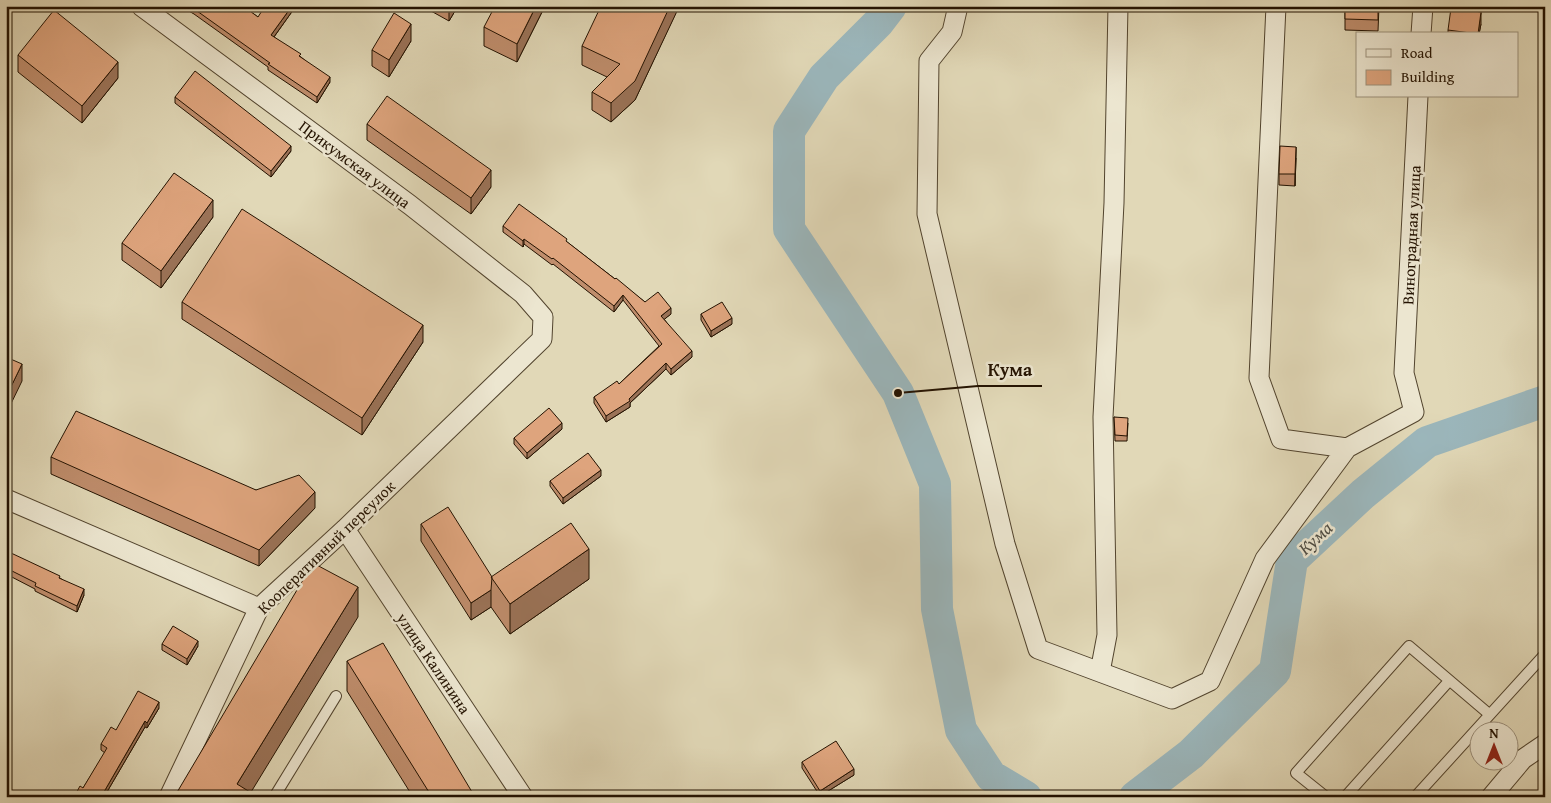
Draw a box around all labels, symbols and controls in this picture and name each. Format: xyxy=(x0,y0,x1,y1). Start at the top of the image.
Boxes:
legend xyxy=(1356,32,1518,98)
text: Road xyxy=(1401,42,1432,63)
text: Building xyxy=(1401,66,1455,87)
street label: Прикумская улица xyxy=(294,114,416,214)
street label: Виноградная улица xyxy=(1395,164,1427,305)
callout: Кума xyxy=(978,353,1042,386)
text: Кума xyxy=(988,356,1033,383)
street label: Кооперативный переулок xyxy=(252,474,401,619)
water label: Кума xyxy=(1292,515,1339,561)
street label: улица Калинина xyxy=(390,606,477,719)
north arrow xyxy=(1468,720,1518,770)
text: N xyxy=(1489,723,1499,743)

